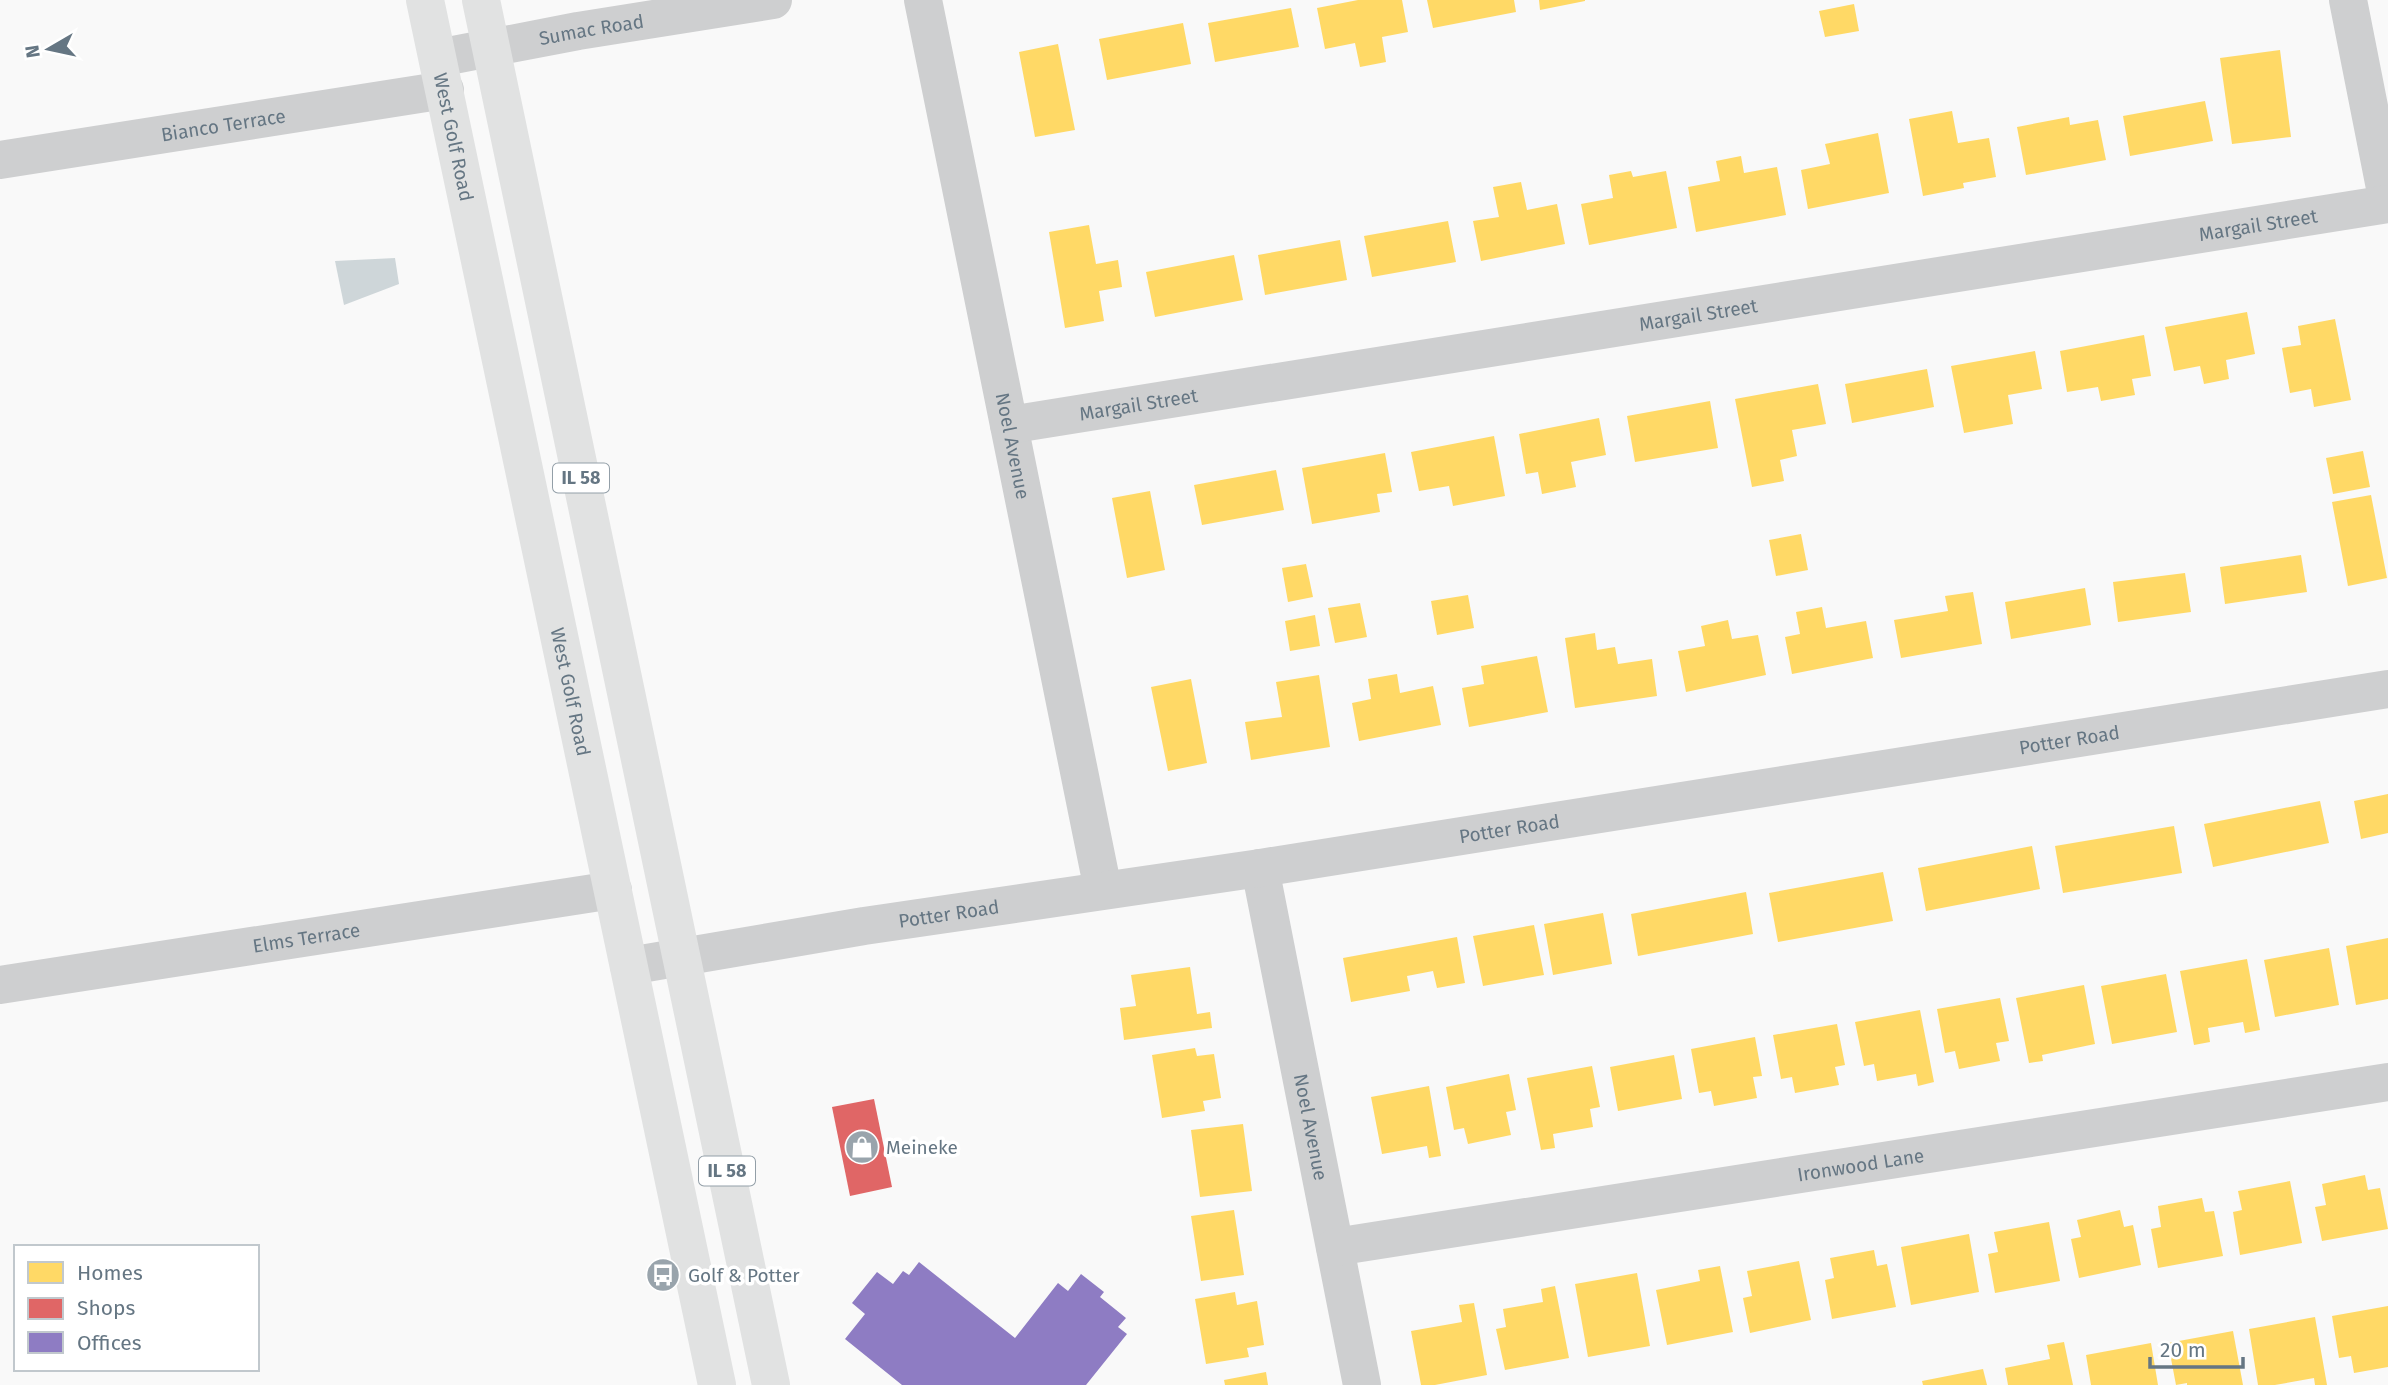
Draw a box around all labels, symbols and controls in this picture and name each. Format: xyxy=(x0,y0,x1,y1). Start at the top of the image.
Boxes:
street label: Sumac Road xyxy=(537,9,645,50)
north arrow xyxy=(14,14,84,84)
text: N xyxy=(20,44,45,60)
street label: West Golf Road xyxy=(429,71,479,203)
street label: Bianco Terrace xyxy=(159,104,287,146)
street label: Margail Street xyxy=(2197,204,2319,246)
street label: Margail Street xyxy=(1637,294,1759,335)
street label: Margail Street xyxy=(1077,383,1199,425)
street label: Noel Avenue xyxy=(991,391,1035,501)
road number: IL 58 xyxy=(553,464,609,492)
street label: West Golf Road xyxy=(546,626,596,758)
street label: Potter Road xyxy=(2017,720,2121,759)
street label: Potter Road xyxy=(1457,809,1561,848)
street label: Potter Road xyxy=(897,895,1001,932)
street label: Elms Terrace xyxy=(251,918,362,957)
street label: Noel Avenue xyxy=(1289,1072,1333,1182)
shop icon: Meineke xyxy=(843,1128,881,1166)
place label: Meineke xyxy=(886,1136,958,1159)
street label: Ironwood Lane xyxy=(1796,1143,1926,1186)
road number: IL 58 xyxy=(699,1156,755,1186)
legend xyxy=(14,1245,259,1371)
bus stop icon: Golf & Potter xyxy=(644,1256,682,1294)
text: Homes xyxy=(77,1260,143,1286)
place label: Golf & Potter xyxy=(688,1264,800,1287)
text: Shops xyxy=(77,1295,135,1321)
scale bar xyxy=(2150,1326,2243,1370)
text: Offices xyxy=(77,1330,142,1356)
text: 20 m xyxy=(2160,1337,2206,1363)

